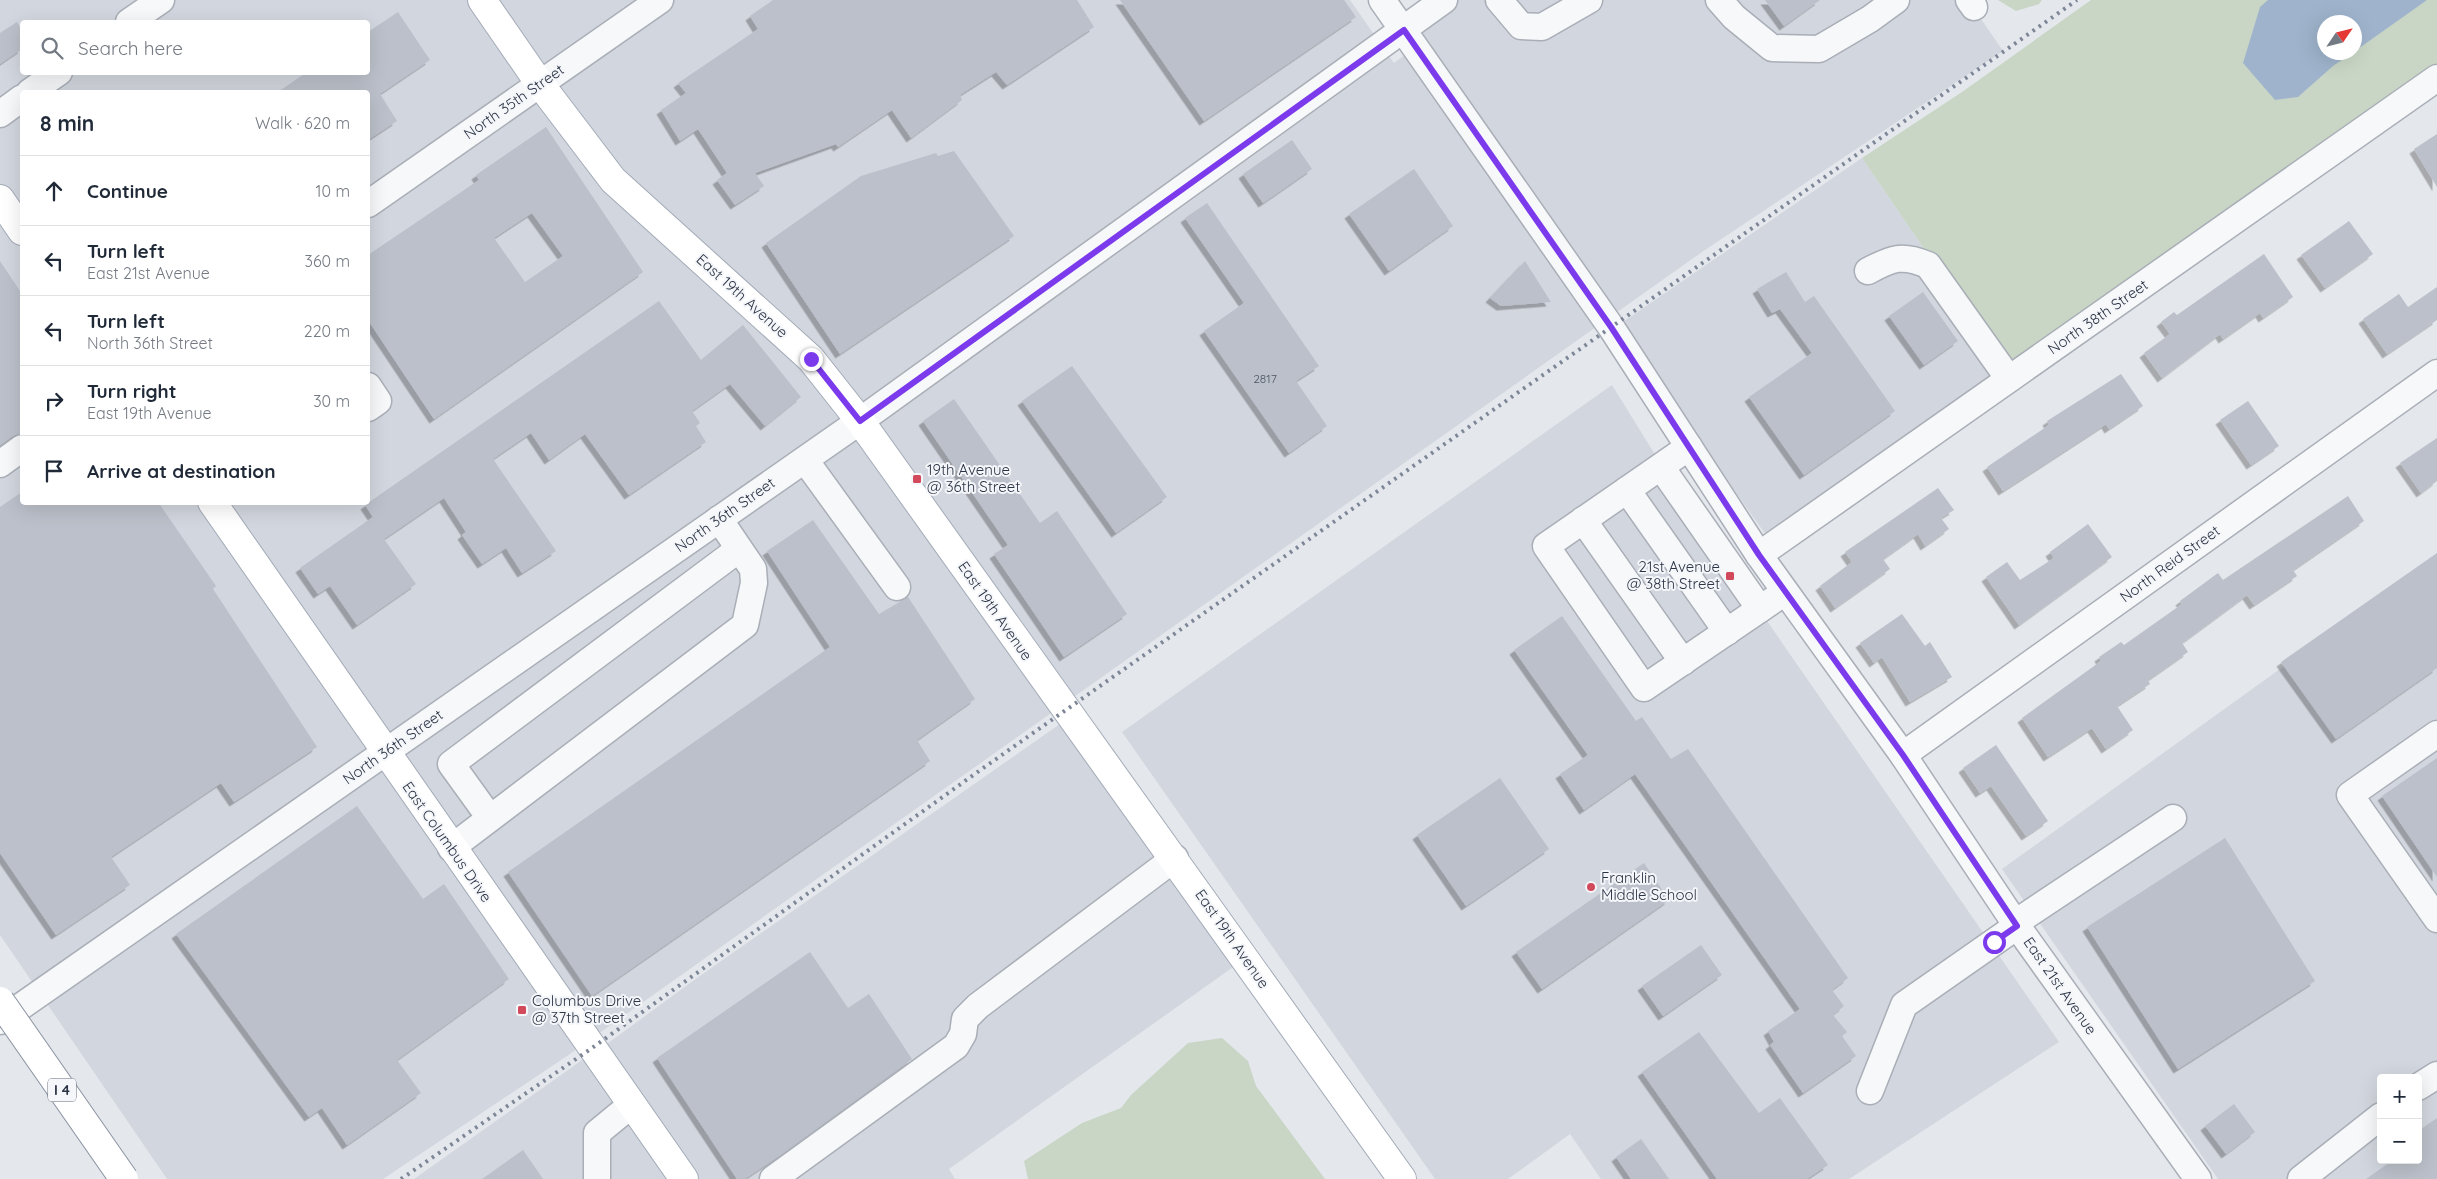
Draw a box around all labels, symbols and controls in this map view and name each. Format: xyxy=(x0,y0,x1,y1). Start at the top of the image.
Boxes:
north arrow xyxy=(2317,15,2362,60)
search box xyxy=(20,20,370,75)
icon: search xyxy=(38,34,66,62)
text: Search here xyxy=(78,36,183,60)
street label: North 35th Street xyxy=(460,60,568,143)
text: 8 min xyxy=(40,110,94,136)
text: Walk · 620 m xyxy=(255,113,350,133)
icon: ahead xyxy=(40,177,68,205)
text: Continue xyxy=(87,179,168,203)
text: 10 m xyxy=(316,181,350,201)
text: Turn left xyxy=(87,239,165,263)
icon: left xyxy=(40,247,68,275)
street label: East 19th Avenue xyxy=(693,250,792,342)
text: 360 m xyxy=(305,251,350,271)
text: East 21st Avenue xyxy=(87,263,210,283)
street label: North 38th Street xyxy=(2044,275,2152,358)
text: Turn left xyxy=(87,309,165,333)
icon: left xyxy=(40,317,68,345)
text: 220 m xyxy=(304,321,350,341)
text: North 36th Street xyxy=(87,333,213,353)
route end xyxy=(800,348,823,371)
house number: 2817 xyxy=(1253,371,1277,386)
text: Turn right xyxy=(87,379,176,403)
icon: right xyxy=(40,387,68,415)
text: 30 m xyxy=(313,391,350,411)
text: East 19th Avenue xyxy=(87,403,212,423)
icon: arrive xyxy=(40,457,68,485)
text: Arrive at destination xyxy=(87,459,276,483)
place label: 19th Avenue @ 36th Street xyxy=(927,460,1020,496)
street label: North 36th Street xyxy=(671,473,779,556)
marker: 19th Avenue @ 36th Street xyxy=(911,473,923,485)
street label: North Reid Street xyxy=(2116,521,2224,606)
street label: East 19th Avenue xyxy=(954,557,1037,664)
place label: 21st Avenue @ 38th Street xyxy=(1627,557,1720,593)
marker: 21st Avenue @ 38th Street xyxy=(1724,570,1736,582)
street label: North 36th Street xyxy=(339,705,447,788)
street label: East Columbus Drive xyxy=(399,778,496,906)
place label: Franklin Middle School xyxy=(1601,868,1697,904)
marker: Franklin Middle School xyxy=(1585,881,1597,893)
street label: East 19th Avenue xyxy=(1191,885,1274,992)
route start xyxy=(1983,931,2006,954)
street label: East 21st Avenue xyxy=(2020,933,2101,1038)
place label: Columbus Drive @ 37th Street xyxy=(532,991,641,1027)
marker: Columbus Drive @ 37th Street xyxy=(516,1004,528,1016)
map controls xyxy=(2377,1074,2422,1164)
button: + xyxy=(2377,1074,2422,1119)
road number: I 4 xyxy=(48,1078,76,1102)
button: − xyxy=(2377,1119,2422,1164)

